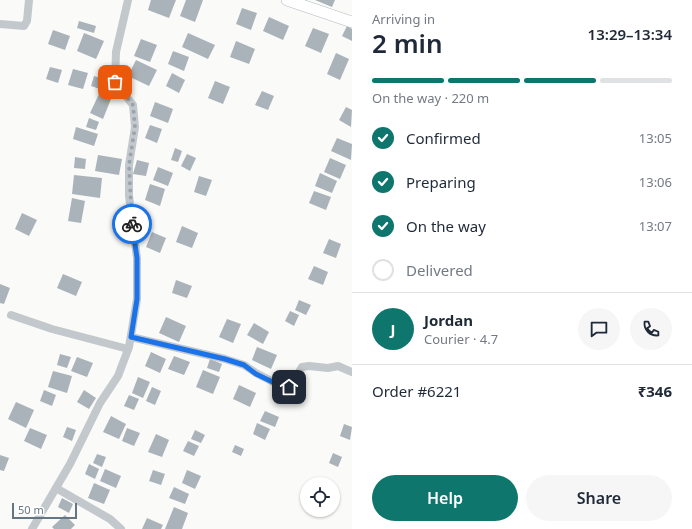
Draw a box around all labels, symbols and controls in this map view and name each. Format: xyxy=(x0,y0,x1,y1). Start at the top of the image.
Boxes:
text: Arriving in xyxy=(372,10,435,28)
text: 13:29–13:34 xyxy=(588,24,672,44)
text: 2 min xyxy=(372,25,443,61)
pin xyxy=(98,65,132,99)
icon: bag xyxy=(104,71,126,93)
text: On the way · 220 m xyxy=(372,89,489,107)
icon: check xyxy=(372,127,394,149)
text: Confirmed xyxy=(406,128,481,148)
text: 13:05 xyxy=(639,129,672,147)
icon: check xyxy=(372,171,394,193)
text: Preparing xyxy=(406,172,476,192)
text: 13:06 xyxy=(639,173,672,191)
courier xyxy=(112,204,152,244)
icon: bike xyxy=(121,213,143,235)
icon: check xyxy=(372,215,394,237)
text: On the way xyxy=(406,216,486,236)
text: 13:07 xyxy=(639,217,672,235)
text: Delivered xyxy=(406,260,473,280)
button: chat xyxy=(578,308,620,350)
button: phone xyxy=(630,308,672,350)
text: Jordan xyxy=(424,310,473,330)
text: J xyxy=(391,319,395,339)
text: Courier · 4.7 xyxy=(424,330,498,348)
pin xyxy=(272,370,306,404)
icon: home xyxy=(278,376,300,398)
text: Order #6221 xyxy=(372,381,461,401)
text: ₹346 xyxy=(638,381,672,401)
button: Help xyxy=(372,475,518,521)
button: Share xyxy=(526,475,672,521)
map controls xyxy=(300,477,340,517)
button: locate xyxy=(300,477,340,517)
scale bar xyxy=(12,501,77,520)
text: 50 m xyxy=(18,502,44,517)

